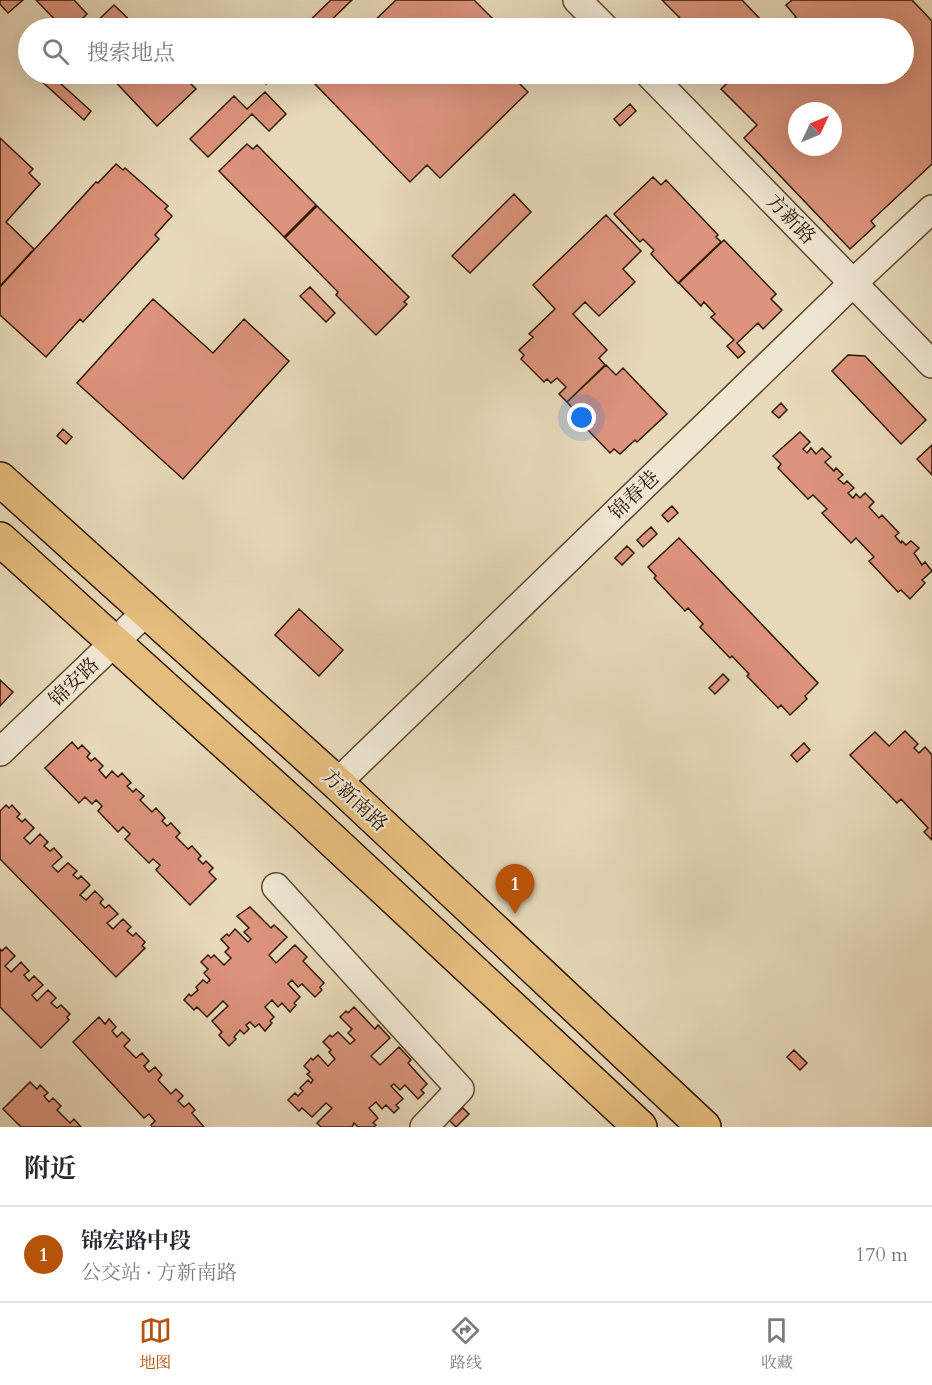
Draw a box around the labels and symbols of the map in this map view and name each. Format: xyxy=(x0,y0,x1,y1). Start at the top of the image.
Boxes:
north arrow xyxy=(788,102,842,156)
street label: 方新路 xyxy=(760,188,822,250)
your location xyxy=(567,403,596,432)
street label: 锦春巷 xyxy=(603,464,665,526)
street label: 锦安路 xyxy=(43,651,105,713)
street label: 方新南路 xyxy=(317,763,393,837)
pin: 1 xyxy=(496,864,534,914)

